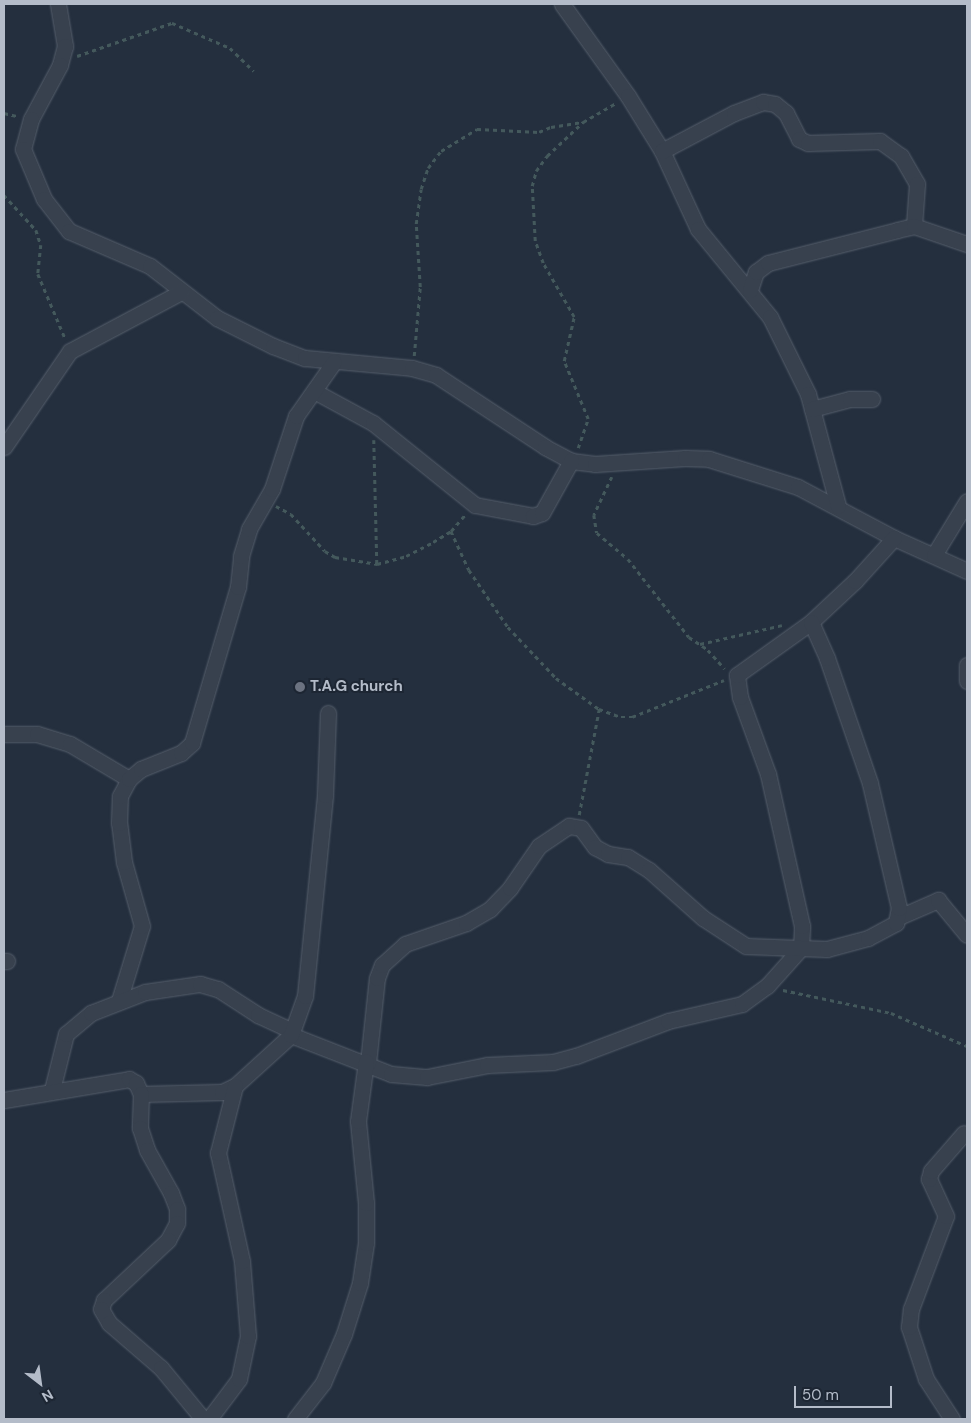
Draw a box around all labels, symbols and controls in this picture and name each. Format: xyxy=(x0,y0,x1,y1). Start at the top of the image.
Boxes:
place label: T.A.G church xyxy=(310,678,403,696)
marker: T.A.G church xyxy=(294,681,306,693)
north arrow xyxy=(15,1358,65,1408)
scale bar xyxy=(796,1376,894,1408)
text: 50 m xyxy=(802,1385,839,1405)
text: N xyxy=(39,1386,56,1406)

